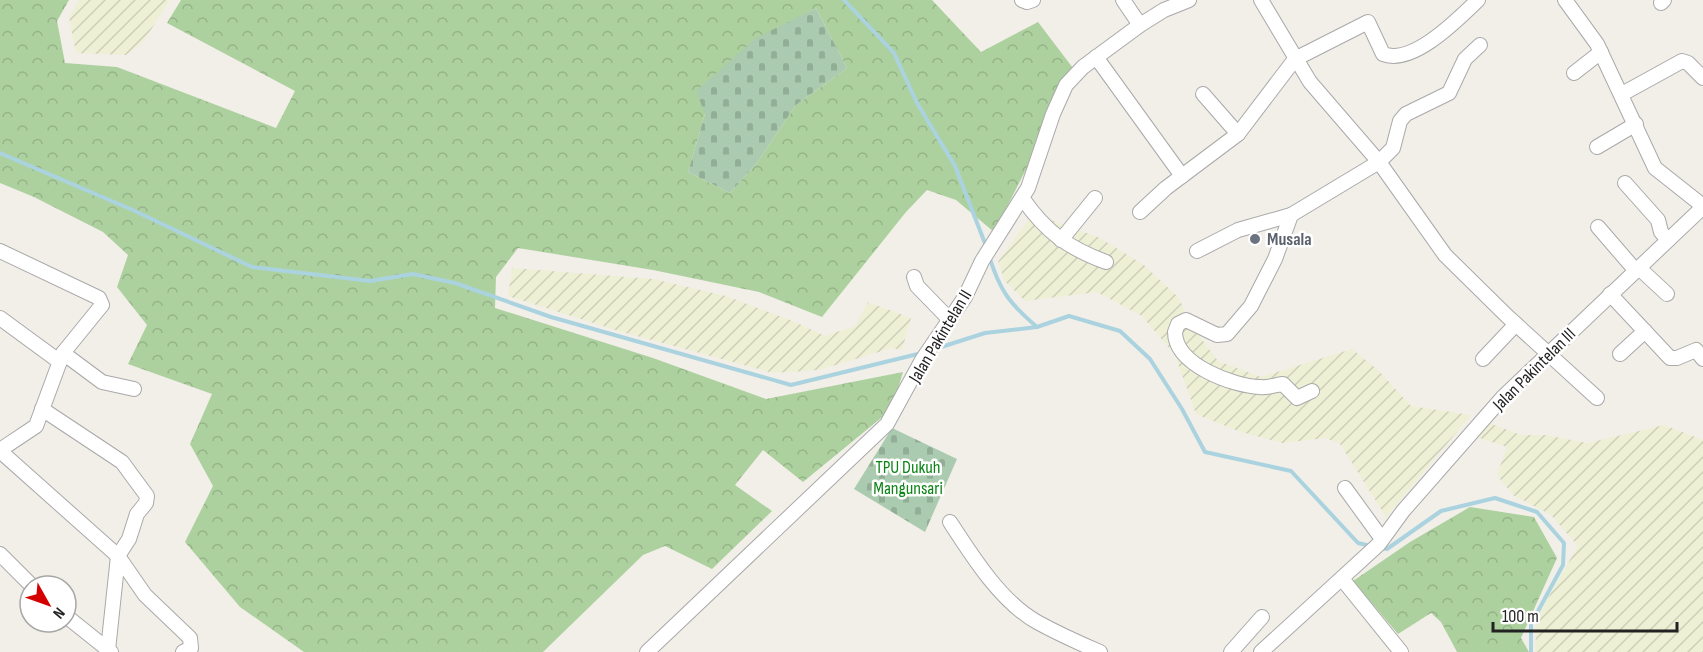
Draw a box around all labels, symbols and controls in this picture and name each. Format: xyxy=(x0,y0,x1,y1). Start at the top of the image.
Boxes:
place label: Musala xyxy=(1267,229,1312,250)
marker: Musala xyxy=(1248,232,1262,246)
street label: Jalan Pakintelan II xyxy=(904,286,976,387)
street label: Jalan Pakintelan III xyxy=(1488,324,1580,416)
park label: TPU Dukuh Mangunsari xyxy=(873,457,943,499)
north arrow xyxy=(18,574,78,634)
scale bar xyxy=(1493,595,1678,633)
text: N xyxy=(48,603,68,622)
text: 100 m xyxy=(1502,606,1539,627)

